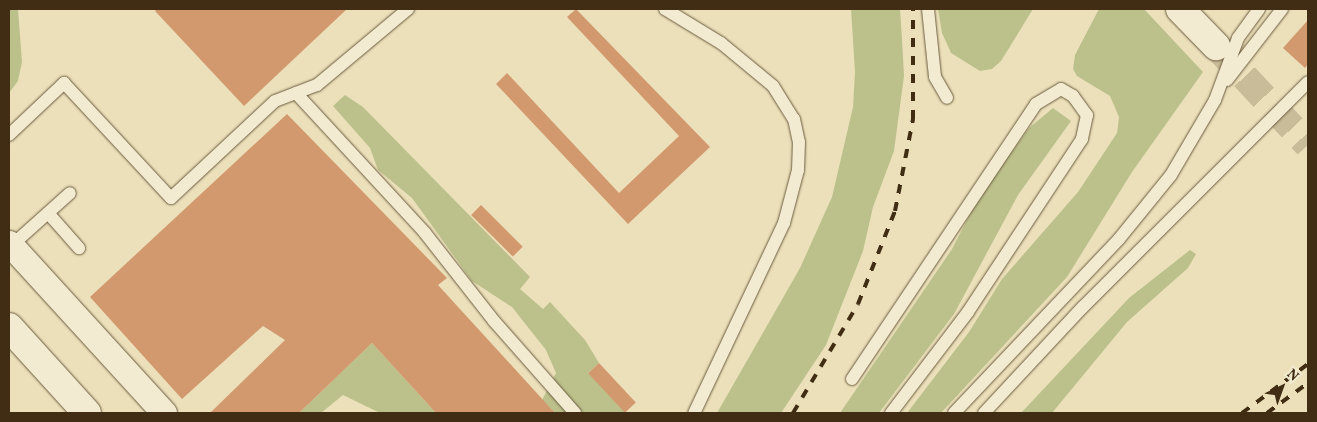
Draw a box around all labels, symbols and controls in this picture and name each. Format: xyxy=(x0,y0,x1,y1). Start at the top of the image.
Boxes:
north arrow xyxy=(1257,362,1307,412)
text: N xyxy=(1282,365,1303,386)

